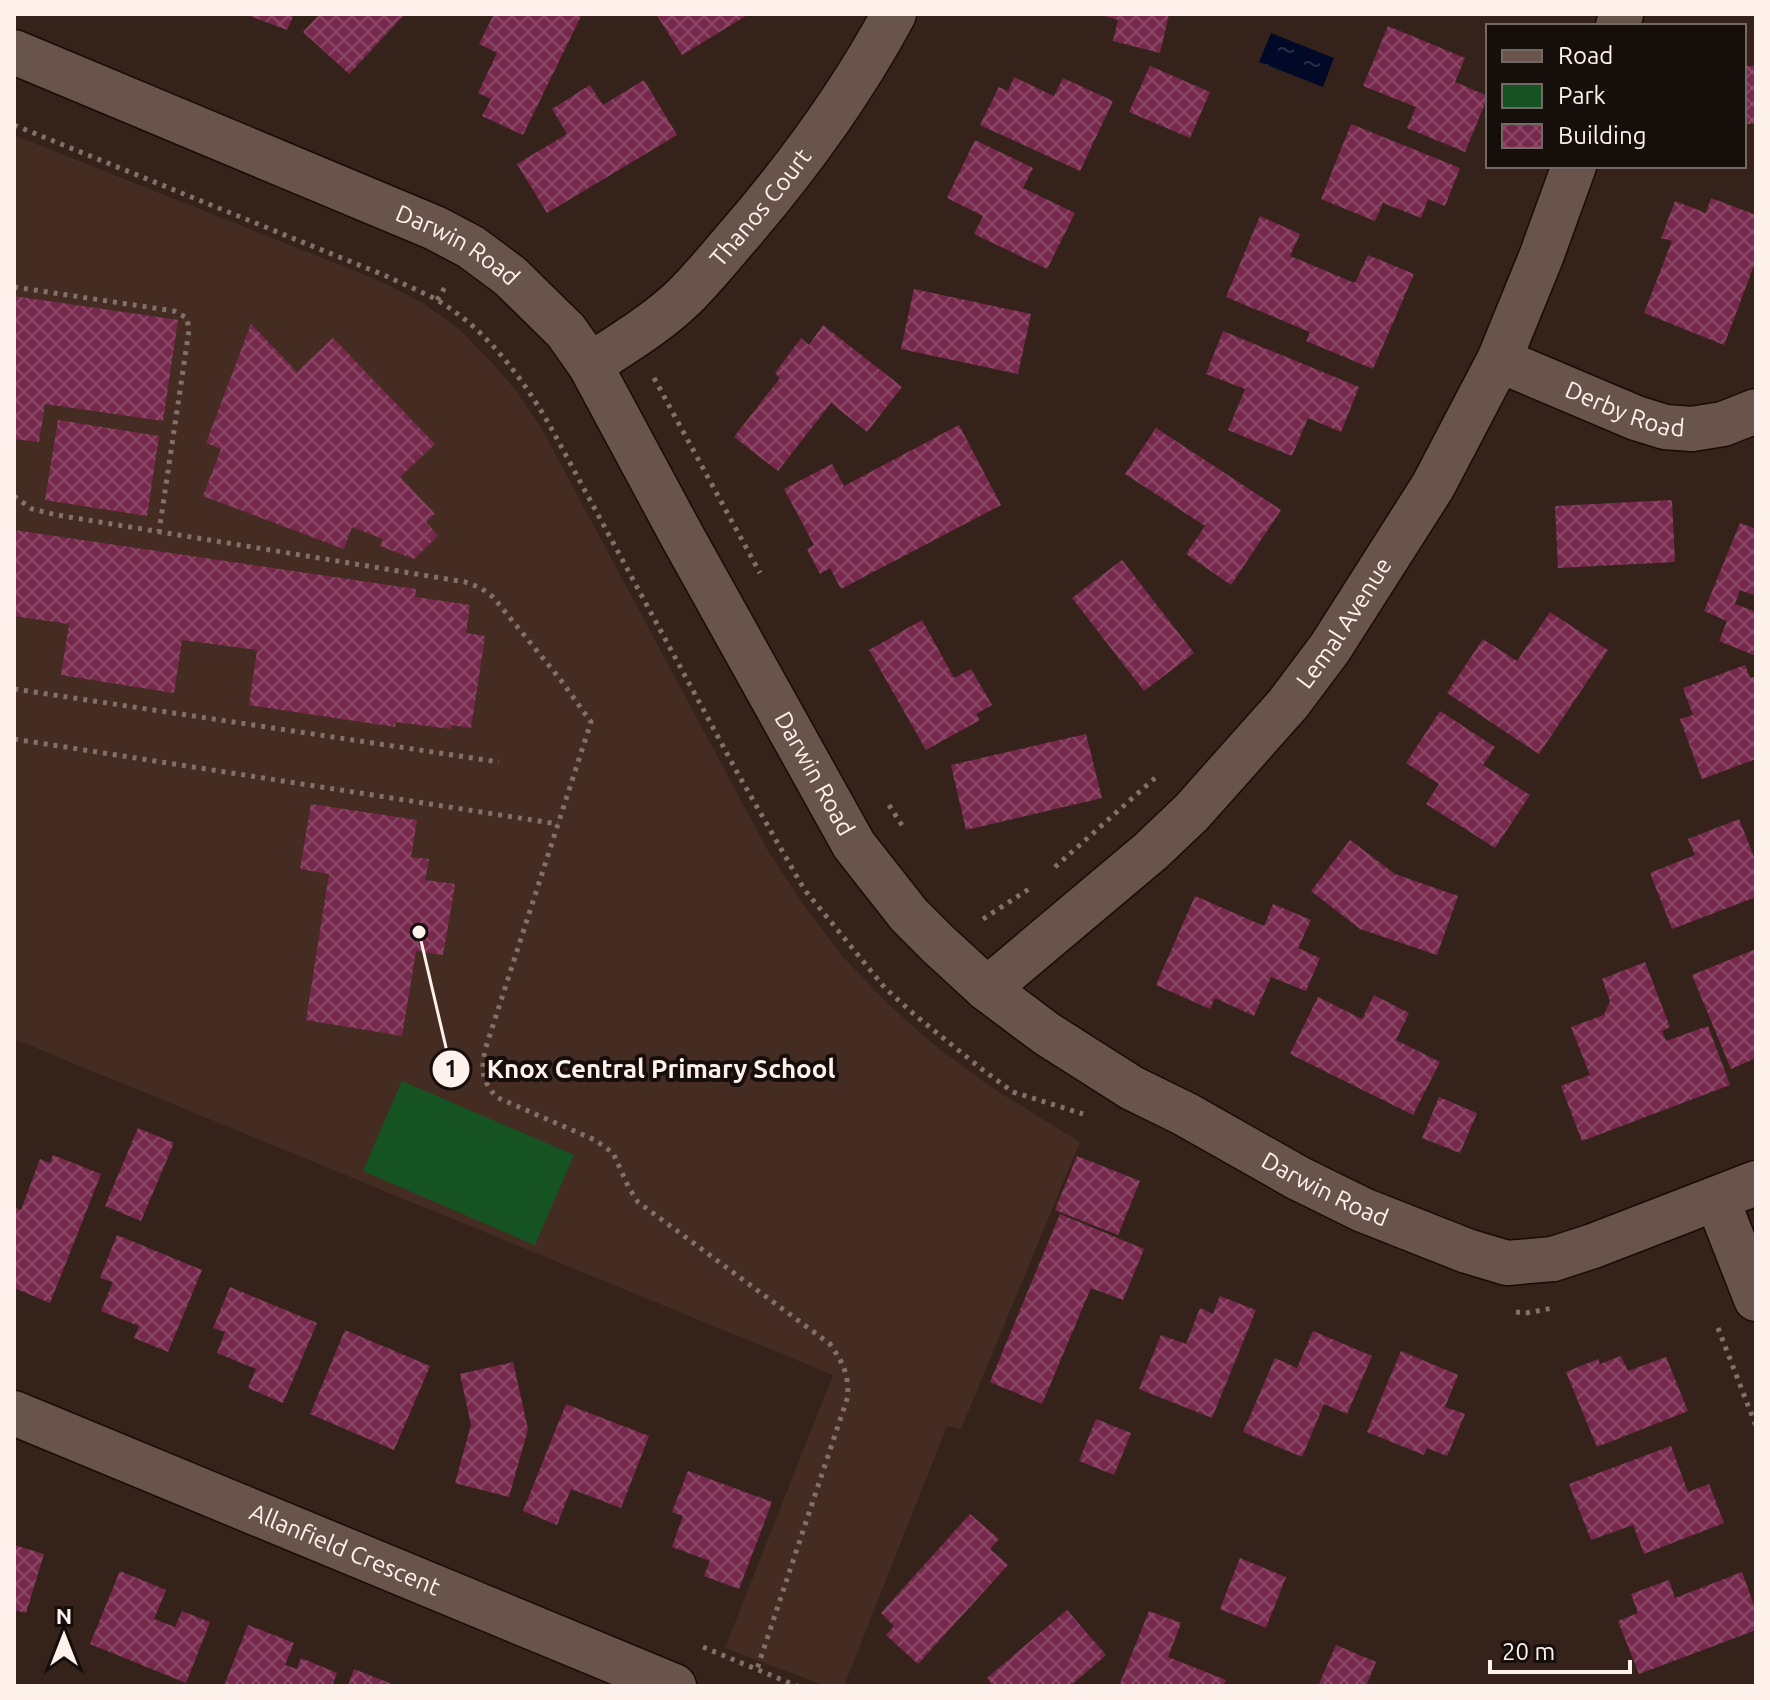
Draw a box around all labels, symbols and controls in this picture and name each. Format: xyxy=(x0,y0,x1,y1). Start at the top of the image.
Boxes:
legend xyxy=(1486,24,1746,168)
text: Road xyxy=(1558,42,1613,69)
text: Park xyxy=(1558,82,1606,109)
text: Building xyxy=(1558,122,1646,149)
street label: Thanos Court xyxy=(704,143,817,272)
street label: Darwin Road xyxy=(392,199,525,290)
street label: Derby Road xyxy=(1561,376,1686,441)
street label: Lemal Avenue xyxy=(1291,553,1397,693)
street label: Darwin Road xyxy=(769,707,860,840)
callout: Knox Central Primary School xyxy=(431,1044,852,1094)
text: Knox Central Primary School xyxy=(487,1054,835,1083)
text: 1 xyxy=(444,1055,458,1082)
street label: Darwin Road xyxy=(1257,1146,1392,1232)
street label: Allanfield Crescent xyxy=(246,1498,445,1601)
north arrow xyxy=(24,1596,104,1676)
text: N xyxy=(56,1603,72,1628)
scale bar xyxy=(1490,1624,1630,1674)
text: 20 m xyxy=(1502,1638,1555,1665)

